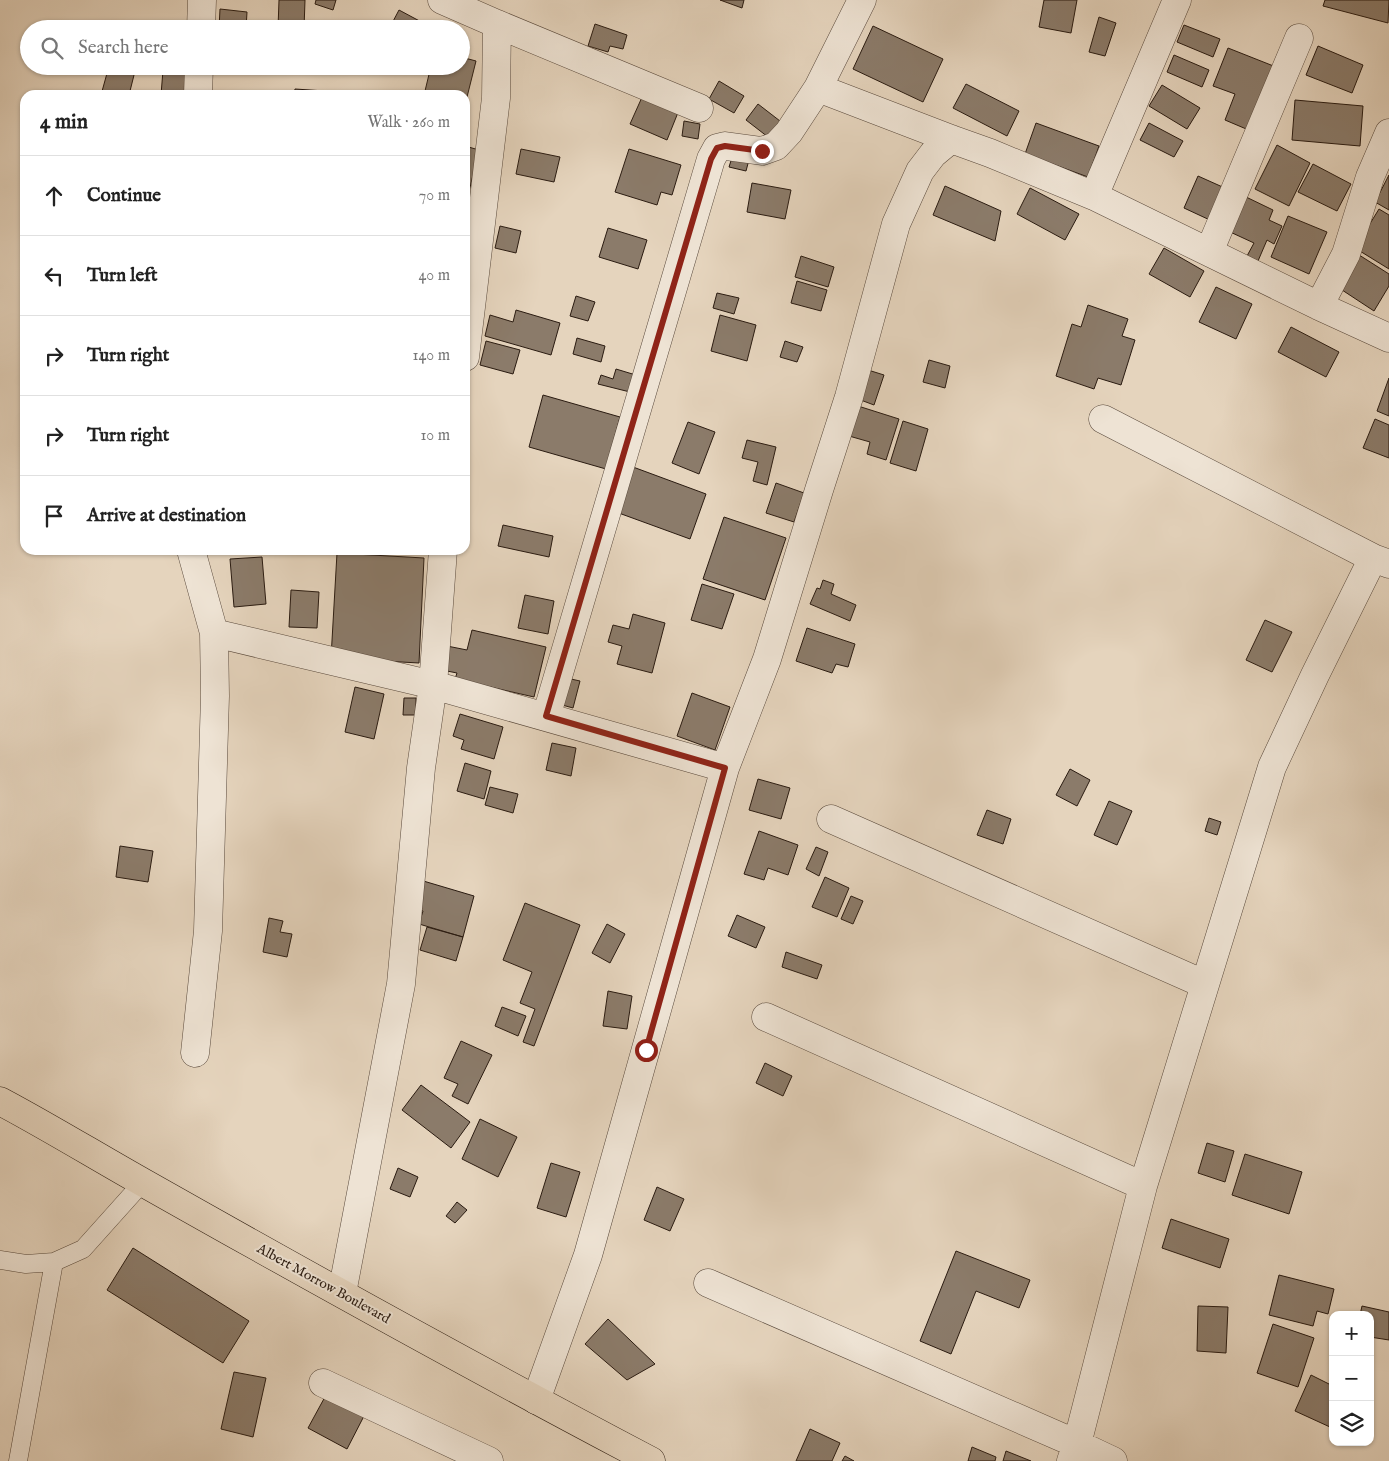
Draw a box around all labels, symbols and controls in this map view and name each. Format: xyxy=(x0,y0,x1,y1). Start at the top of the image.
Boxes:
search box xyxy=(20,20,470,75)
icon: search xyxy=(38,34,66,62)
text: Search here xyxy=(78,36,169,60)
text: 4 min xyxy=(40,109,88,136)
text: Walk · 260 m xyxy=(367,113,450,133)
route end xyxy=(751,140,774,163)
icon: ahead xyxy=(40,182,68,210)
text: Continue xyxy=(87,184,161,208)
text: 70 m xyxy=(419,186,450,206)
icon: left xyxy=(40,262,68,290)
text: Turn left xyxy=(87,264,158,288)
text: 40 m xyxy=(418,266,450,286)
icon: right xyxy=(40,342,68,370)
text: Turn right xyxy=(87,344,169,368)
text: 140 m xyxy=(412,346,450,366)
icon: right xyxy=(40,422,68,450)
text: Turn right xyxy=(87,424,169,448)
text: 10 m xyxy=(420,426,450,446)
icon: arrive xyxy=(40,502,68,530)
text: Arrive at destination xyxy=(87,504,246,528)
route start xyxy=(635,1039,658,1062)
street label: Albert Morrow Boulevard xyxy=(253,1239,394,1328)
map controls xyxy=(1329,1311,1374,1446)
button: + xyxy=(1329,1311,1374,1356)
button: − xyxy=(1329,1356,1374,1401)
button: layers xyxy=(1329,1401,1374,1446)

